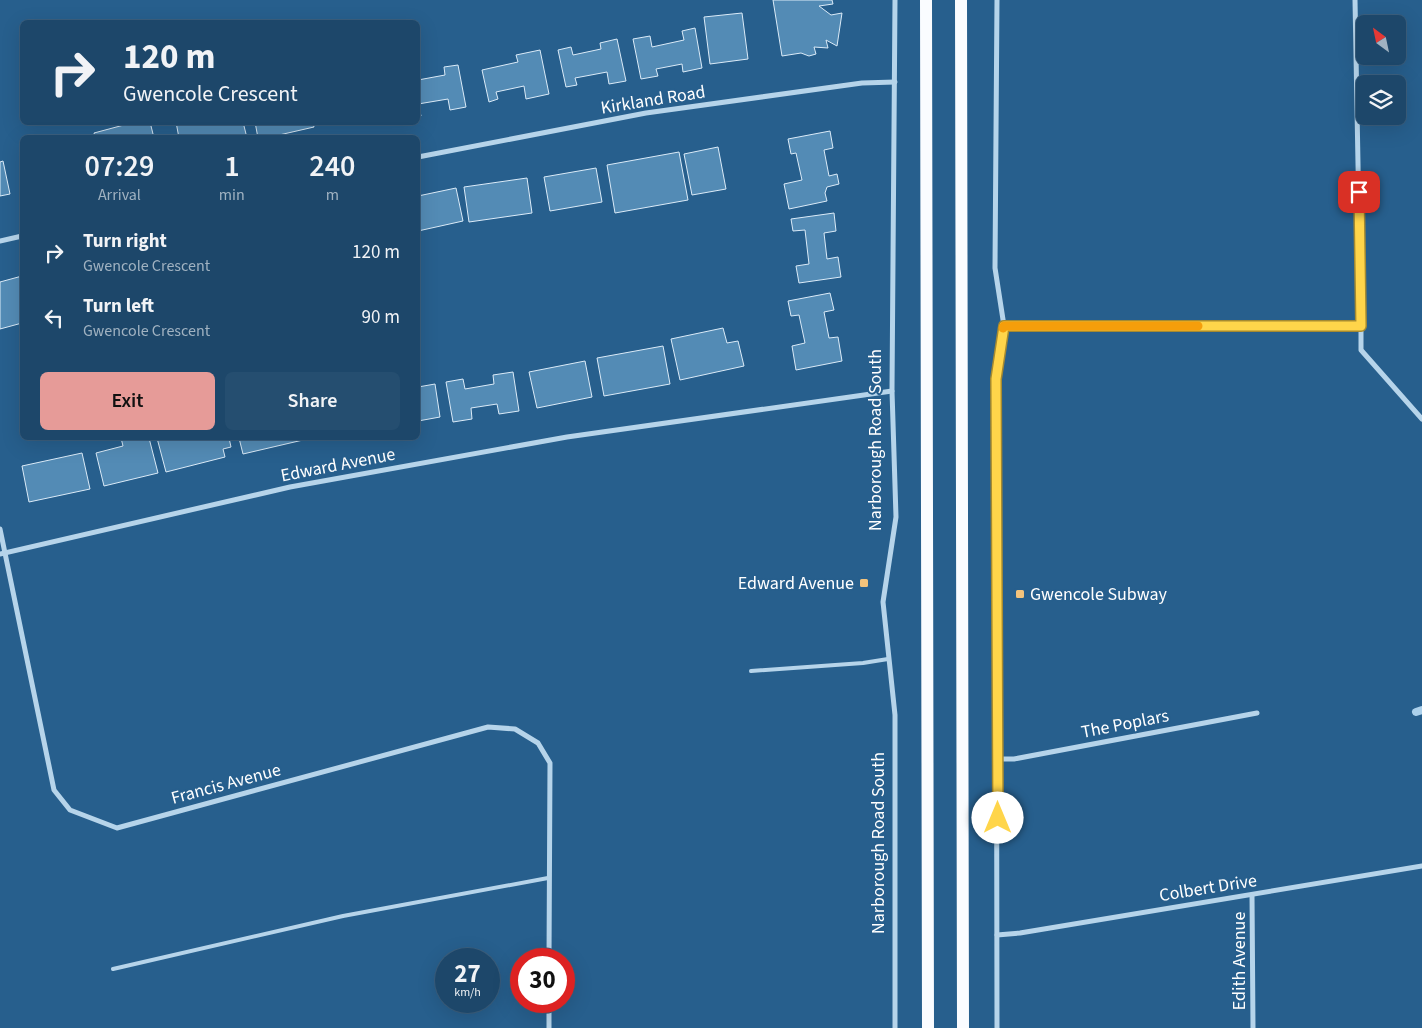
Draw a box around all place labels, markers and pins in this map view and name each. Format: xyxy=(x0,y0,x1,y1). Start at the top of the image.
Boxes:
pin xyxy=(1338,171,1380,213)
place label: Edward Avenue xyxy=(738,571,854,596)
marker: Edward Avenue xyxy=(858,577,870,589)
place label: Gwencole Subway xyxy=(1030,582,1168,607)
marker: Gwencole Subway xyxy=(1014,588,1026,600)

